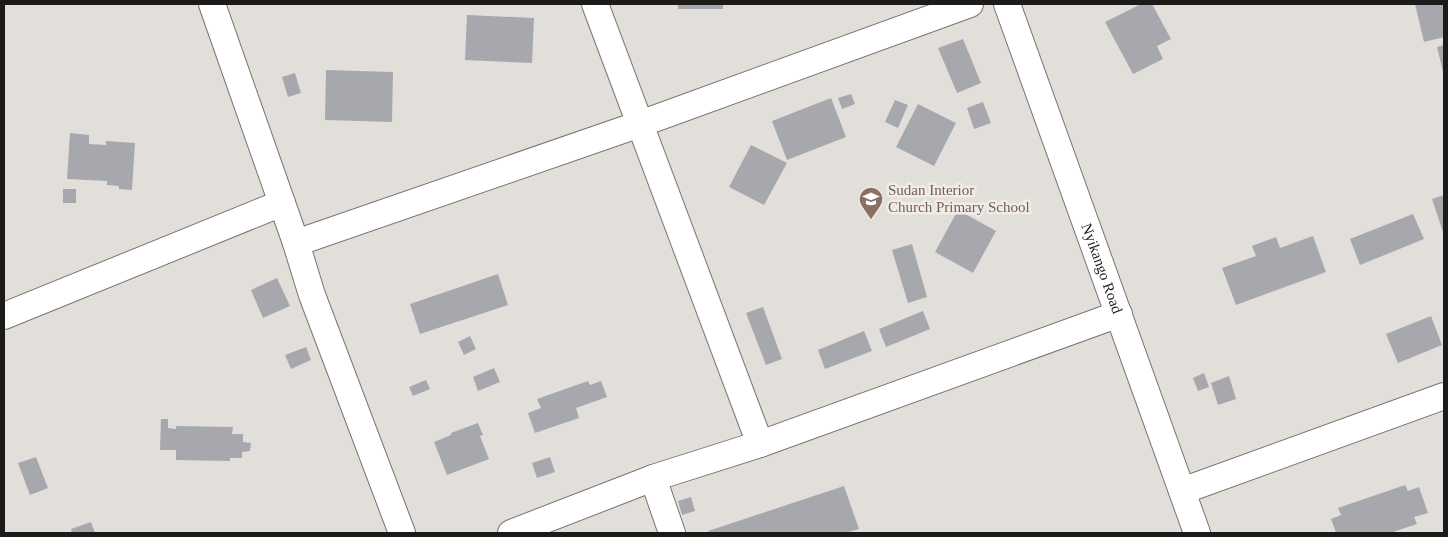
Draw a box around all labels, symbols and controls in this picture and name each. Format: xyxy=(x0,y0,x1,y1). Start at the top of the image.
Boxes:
place label: Sudan Interior Church Primary School xyxy=(888,182,1030,215)
school or university icon: Sudan Interior Church Primary School xyxy=(858,186,884,220)
street label: Nyikango Road xyxy=(1078,221,1126,316)

